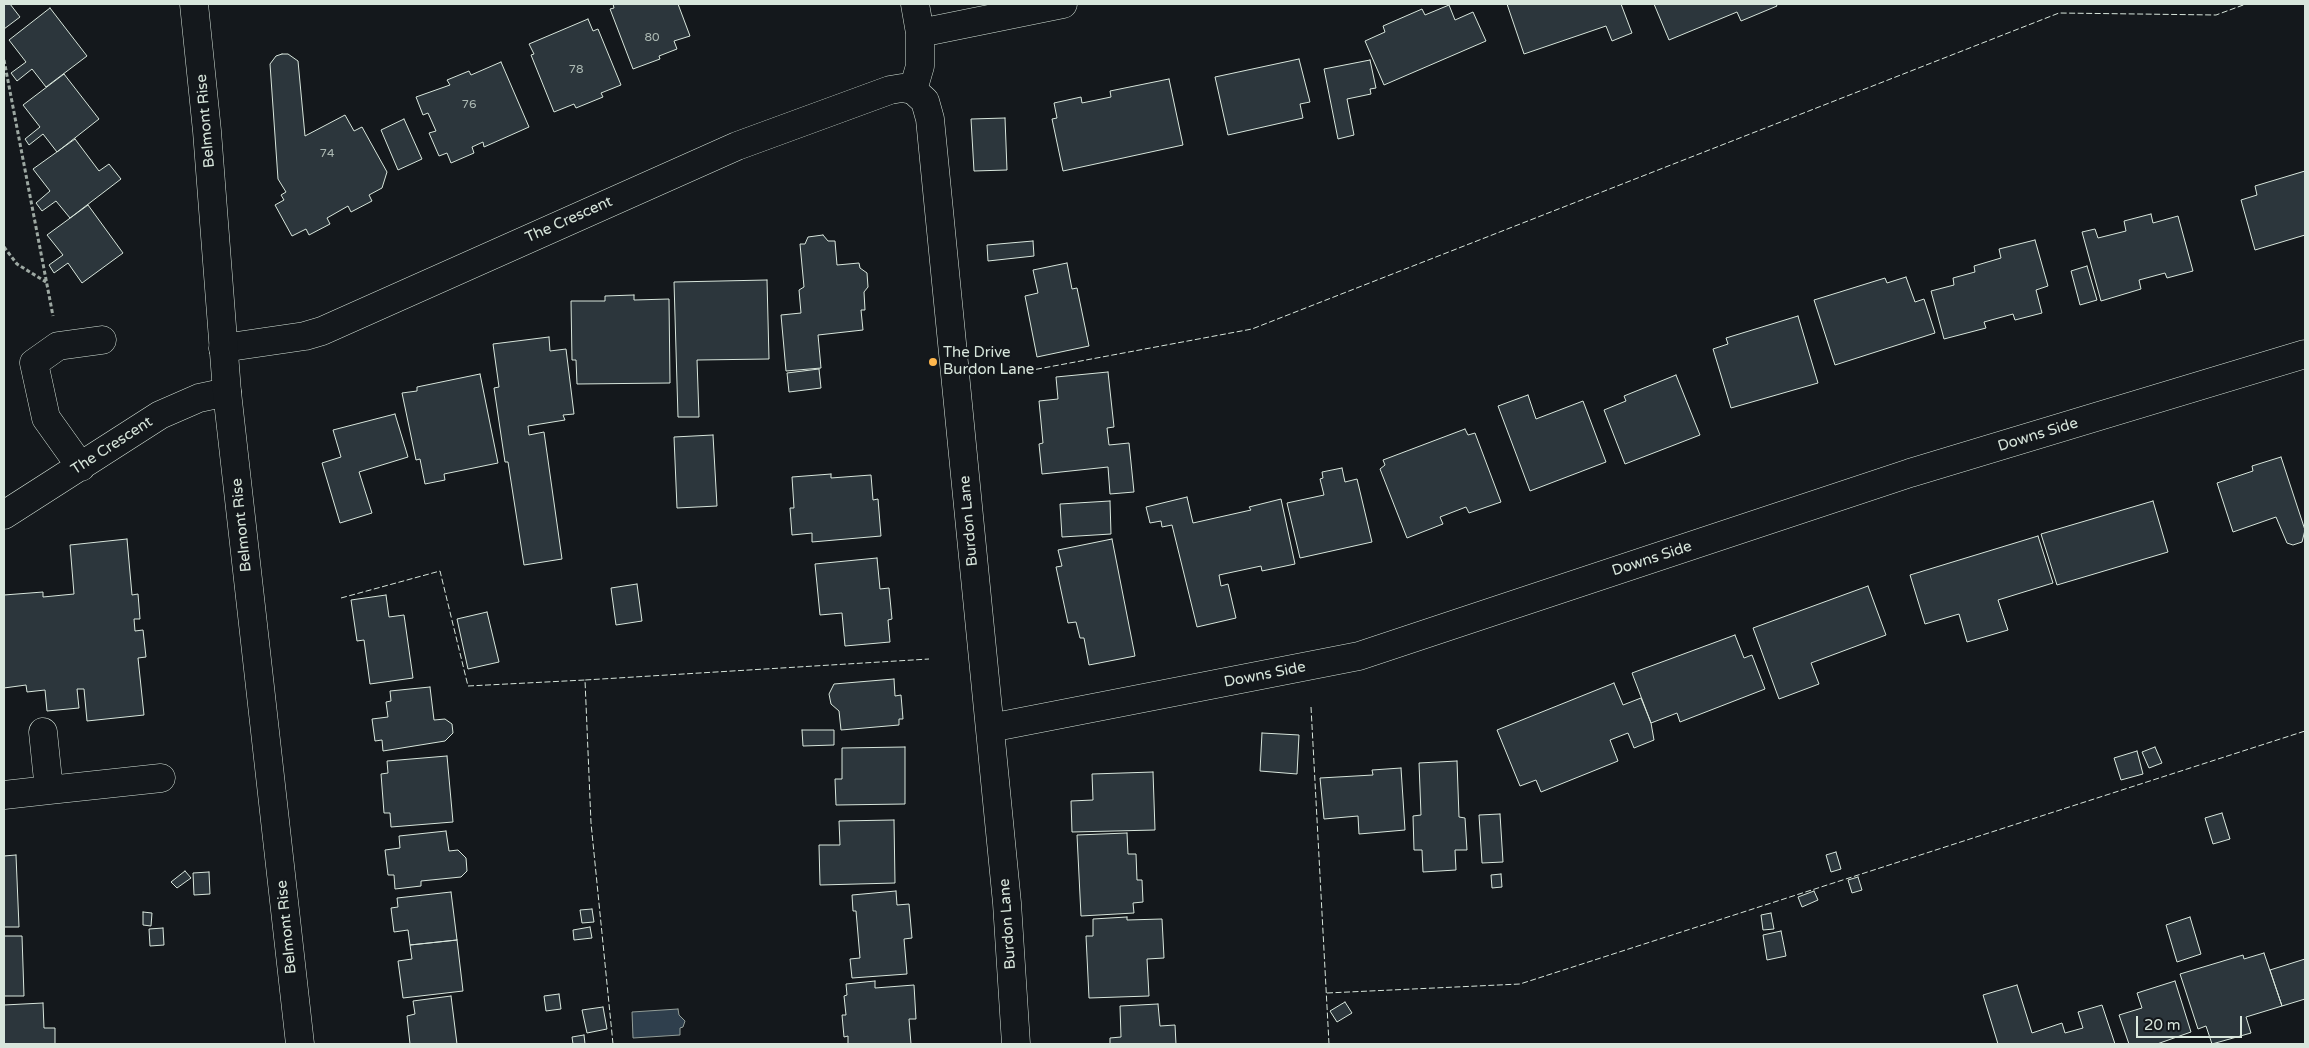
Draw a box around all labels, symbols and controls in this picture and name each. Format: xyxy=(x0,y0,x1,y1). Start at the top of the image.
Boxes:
house number: 80 xyxy=(644,31,660,45)
house number: 78 xyxy=(568,63,584,77)
street label: Belmont Rise xyxy=(193,73,219,169)
house number: 76 xyxy=(461,98,477,112)
house number: 74 xyxy=(319,147,335,161)
street label: The Crescent xyxy=(523,193,615,247)
place label: The Drive Burdon Lane xyxy=(943,344,1034,379)
marker: The Drive Burdon Lane xyxy=(927,356,939,368)
street label: The Crescent xyxy=(68,413,156,479)
street label: Downs Side xyxy=(1996,414,2080,456)
street label: Burdon Lane xyxy=(956,475,982,567)
street label: Belmont Rise xyxy=(228,477,256,573)
street label: Downs Side xyxy=(1610,538,1694,580)
street label: Downs Side xyxy=(1223,658,1307,692)
street label: Burdon Lane xyxy=(996,878,1020,970)
street label: Belmont Rise xyxy=(273,879,301,975)
scale bar xyxy=(2139,1006,2245,1038)
text: 20 m xyxy=(2144,1016,2181,1034)

